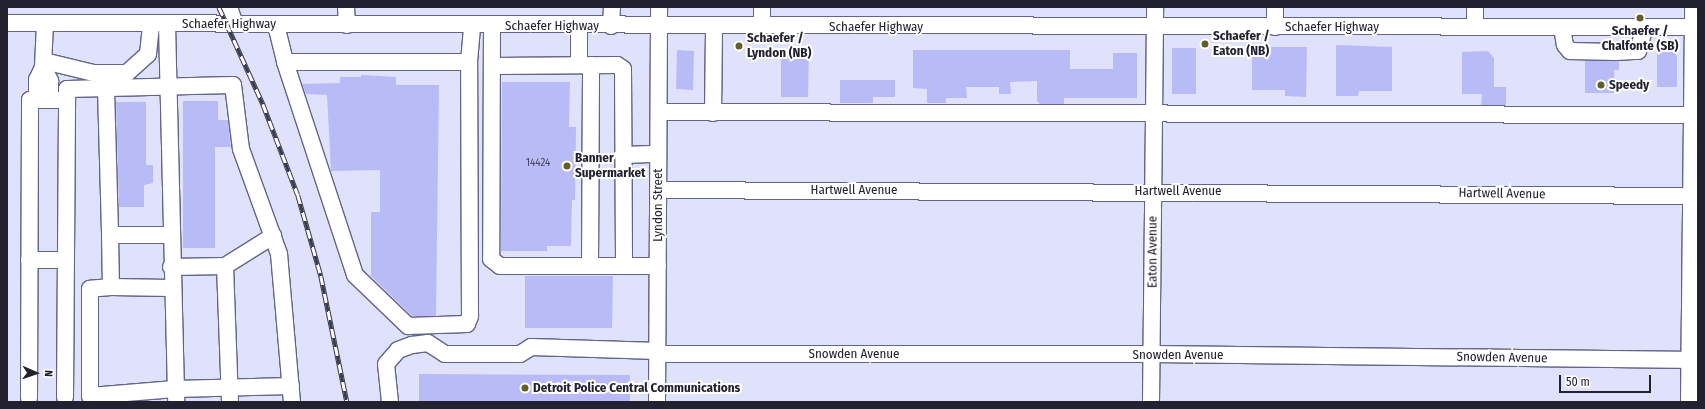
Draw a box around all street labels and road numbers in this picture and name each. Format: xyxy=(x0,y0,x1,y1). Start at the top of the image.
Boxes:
street label: Schaefer Highway xyxy=(182,16,276,32)
street label: Schaefer Highway xyxy=(505,18,599,34)
street label: Schaefer Highway xyxy=(829,19,923,35)
street label: Schaefer Highway xyxy=(1285,19,1379,35)
street label: Lyndon Street xyxy=(650,168,666,242)
street label: Hartwell Avenue xyxy=(811,182,897,198)
street label: Hartwell Avenue xyxy=(1135,183,1221,199)
street label: Hartwell Avenue xyxy=(1458,185,1546,203)
street label: Eaton Avenue xyxy=(1145,216,1161,288)
street label: Snowden Avenue xyxy=(808,346,900,362)
street label: Snowden Avenue xyxy=(1132,347,1224,363)
street label: Snowden Avenue xyxy=(1456,349,1548,367)

